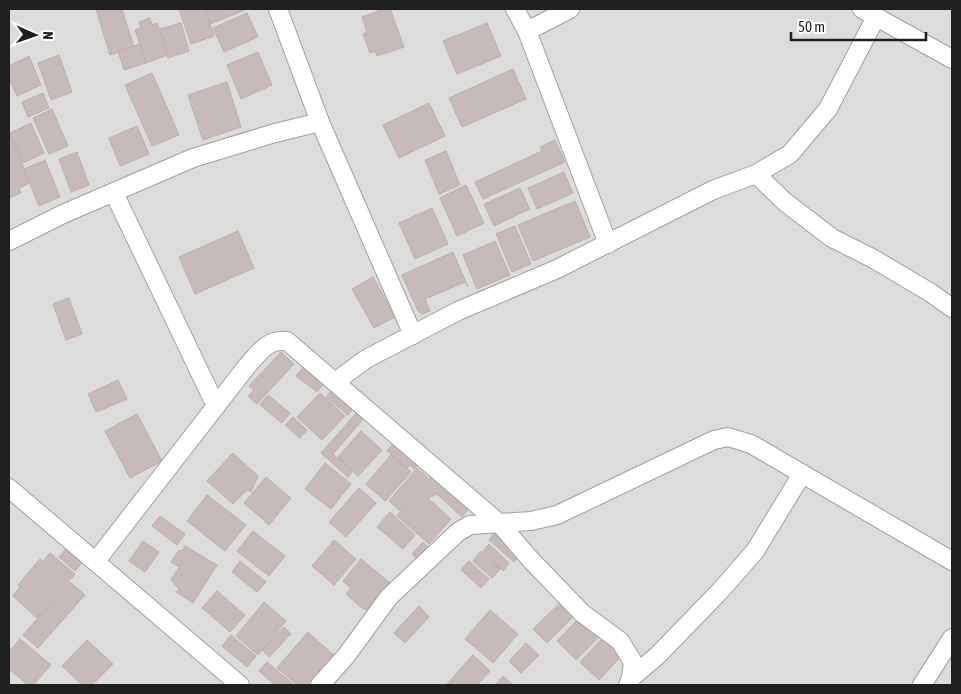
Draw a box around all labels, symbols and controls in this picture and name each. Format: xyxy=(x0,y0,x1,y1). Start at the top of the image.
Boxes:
north arrow xyxy=(10,10,60,60)
scale bar xyxy=(791,10,926,42)
text: 50 m xyxy=(798,18,825,35)
text: N xyxy=(40,31,56,40)

